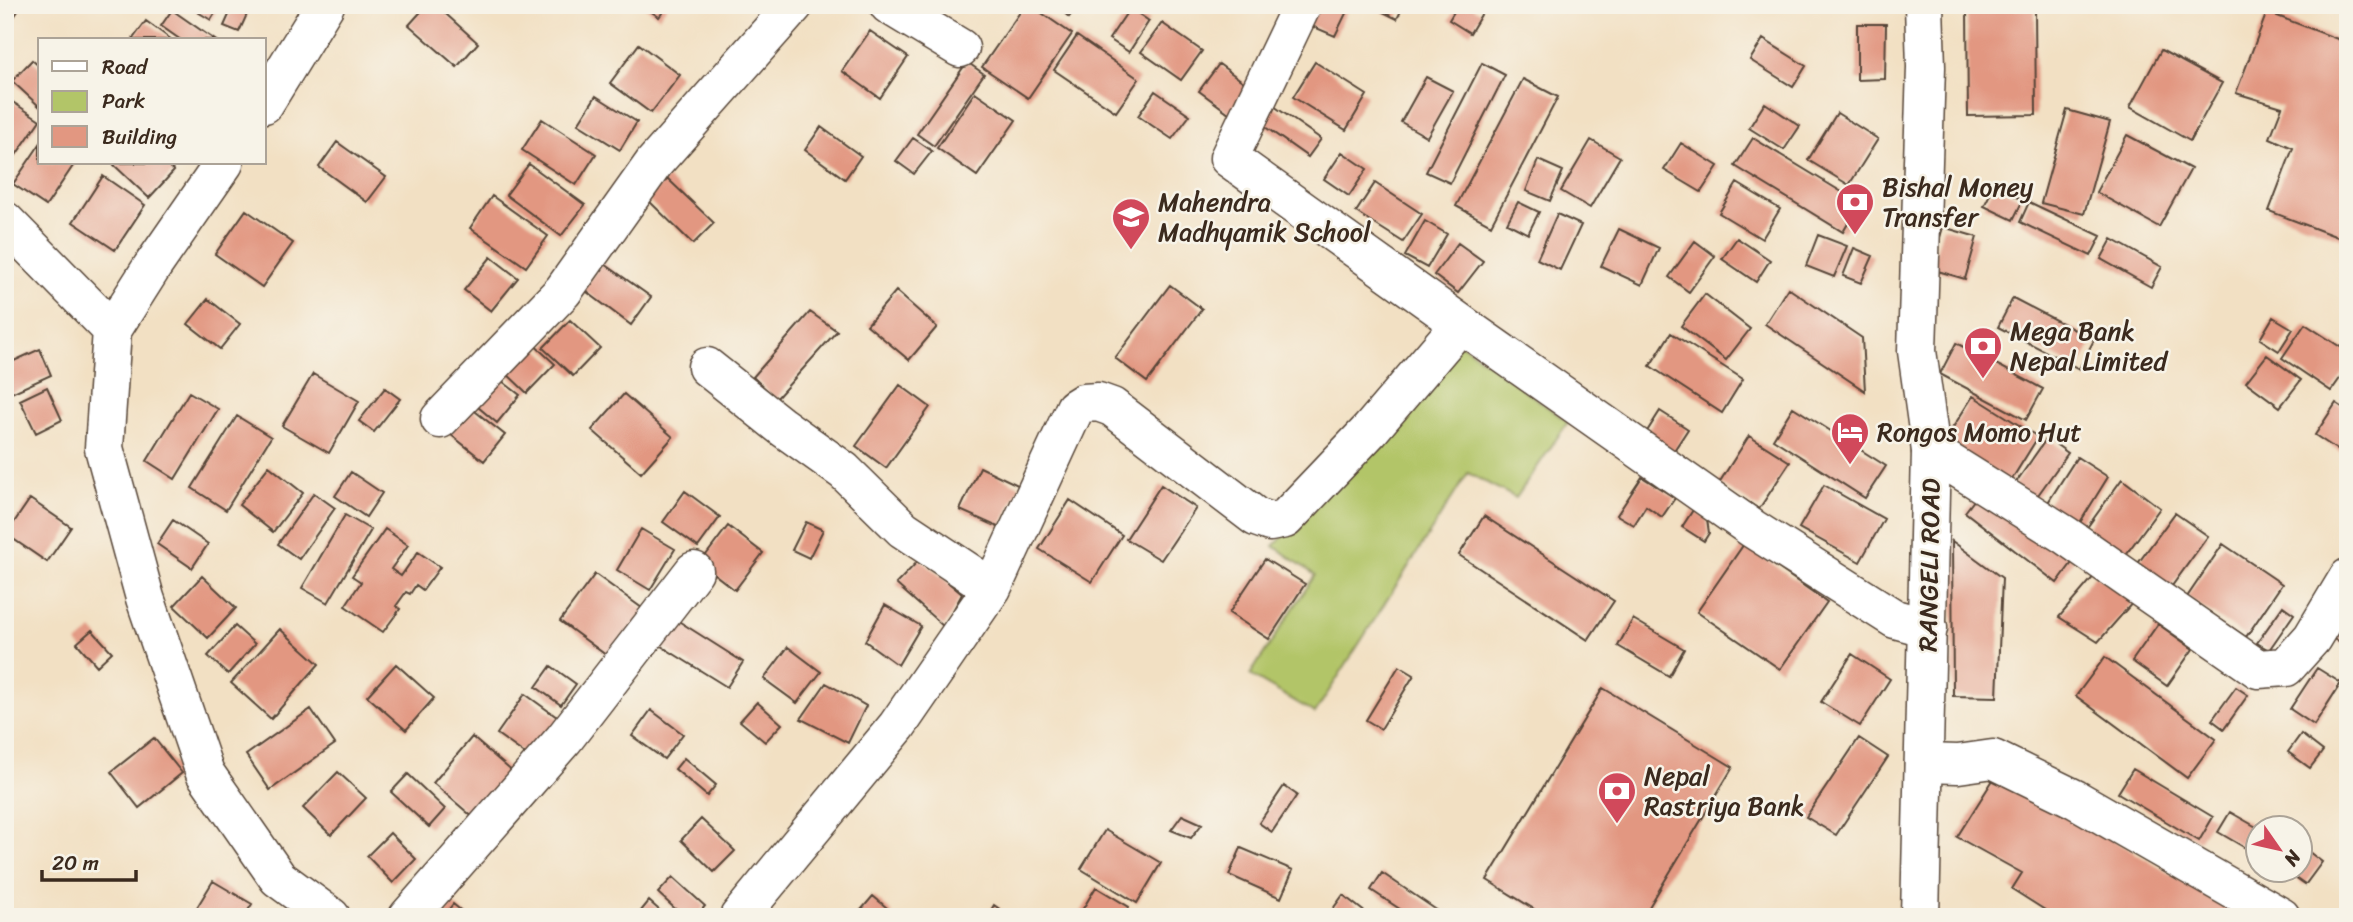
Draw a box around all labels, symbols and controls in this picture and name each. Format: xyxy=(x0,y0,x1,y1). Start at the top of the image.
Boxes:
legend xyxy=(38,38,266,164)
text: Road xyxy=(102,48,149,86)
text: Park xyxy=(102,82,145,120)
text: Building xyxy=(102,118,178,156)
place label: Bishal Money Transfer xyxy=(1882,164,2034,240)
place label: Mahendra Madhyamik School xyxy=(1158,179,1371,255)
bank icon: Bishal Money Transfer xyxy=(1834,181,1876,236)
school or university icon: Mahendra Madhyamik School xyxy=(1110,196,1152,251)
place label: Mega Bank Nepal Limited xyxy=(2010,308,2169,384)
bank icon: Mega Bank Nepal Limited xyxy=(1962,325,2004,380)
place label: Rongos Momo Hut xyxy=(1877,409,2082,455)
hotel icon: Rongos Momo Hut xyxy=(1829,411,1871,466)
street label: RANGELI ROAD xyxy=(1904,477,1954,652)
place label: Nepal Rastriya Bank xyxy=(1644,753,1805,829)
bank icon: Nepal Rastriya Bank xyxy=(1596,770,1638,825)
north arrow xyxy=(2244,814,2314,884)
scale bar xyxy=(42,838,136,882)
text: N xyxy=(2275,843,2311,874)
text: 20 m xyxy=(52,844,99,882)

